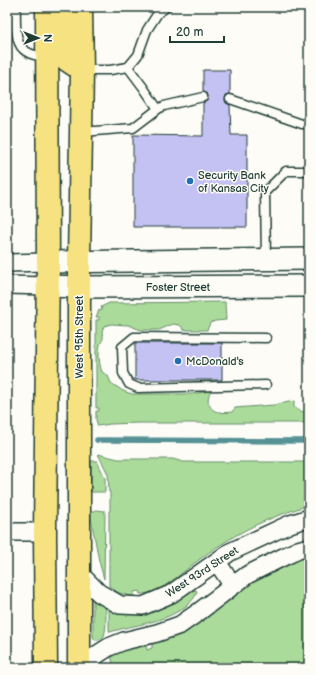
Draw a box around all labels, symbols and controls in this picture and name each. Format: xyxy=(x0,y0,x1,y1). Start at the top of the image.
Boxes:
north arrow xyxy=(18,18,58,58)
scale bar xyxy=(170,18,224,44)
text: 20 m xyxy=(176,25,203,40)
text: N xyxy=(41,34,54,42)
place label: Security Bank of Kansas City xyxy=(198,169,269,195)
marker: Security Bank of Kansas City xyxy=(185,176,195,186)
street label: Foster Street xyxy=(146,281,211,294)
street label: West 95th Street xyxy=(73,295,86,378)
place label: McDonald's xyxy=(186,355,244,368)
marker: McDonald's xyxy=(173,356,183,366)
street label: West 93rd Street xyxy=(163,543,241,600)

